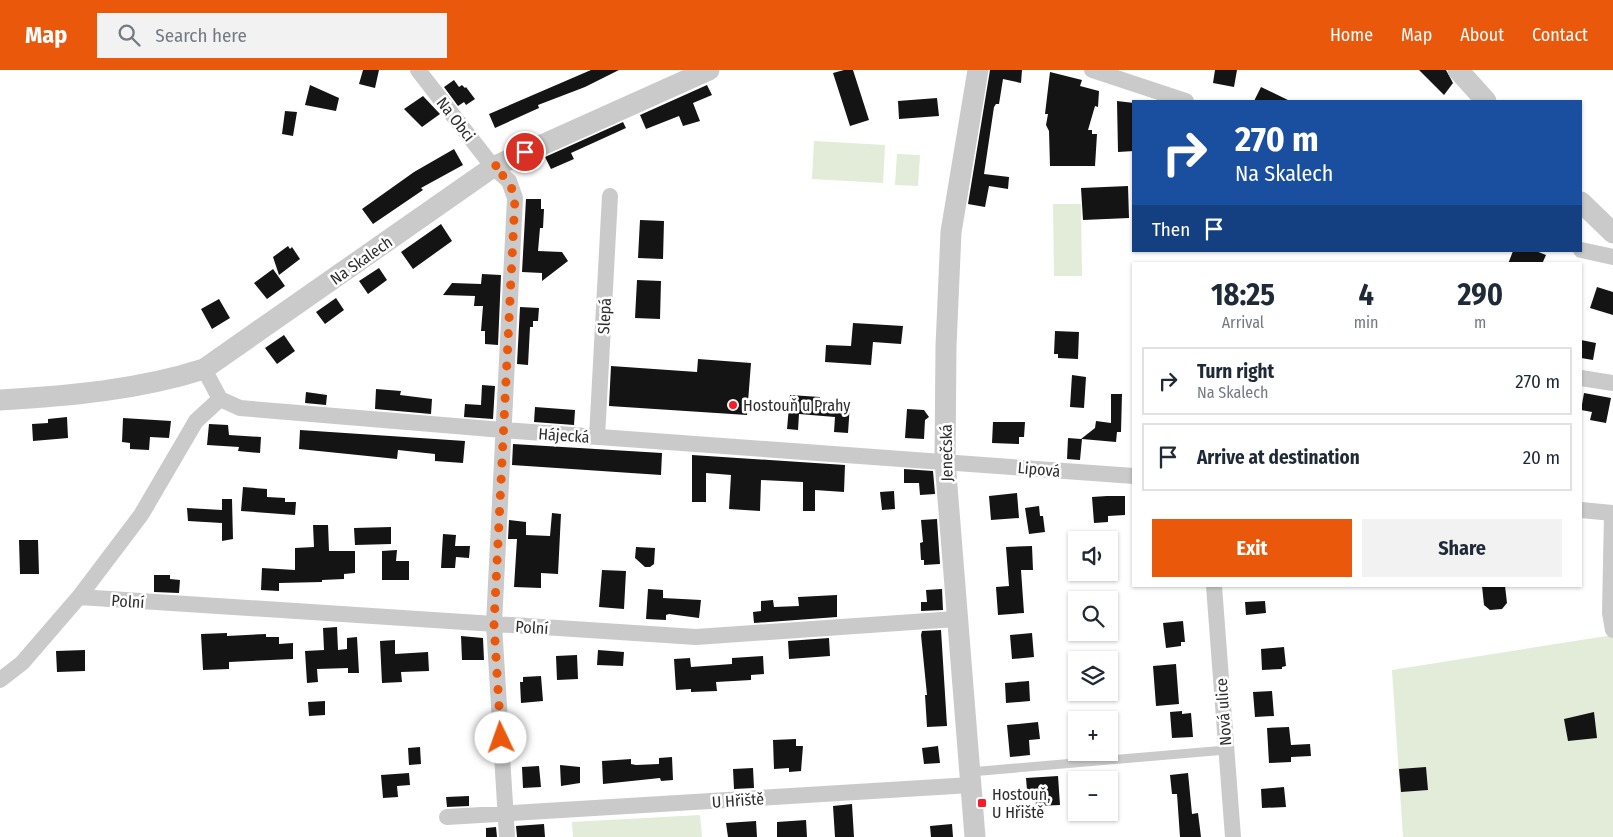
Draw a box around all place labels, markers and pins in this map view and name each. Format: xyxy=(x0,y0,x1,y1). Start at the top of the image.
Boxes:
pin xyxy=(504,131,546,173)
place label: Hostouň u Prahy xyxy=(743,396,851,415)
marker: Hostouň u Prahy xyxy=(727,399,739,411)
place label: Hostouň, U Hřiště xyxy=(992,785,1051,822)
marker: Hostouň, U Hřiště xyxy=(976,797,988,809)

